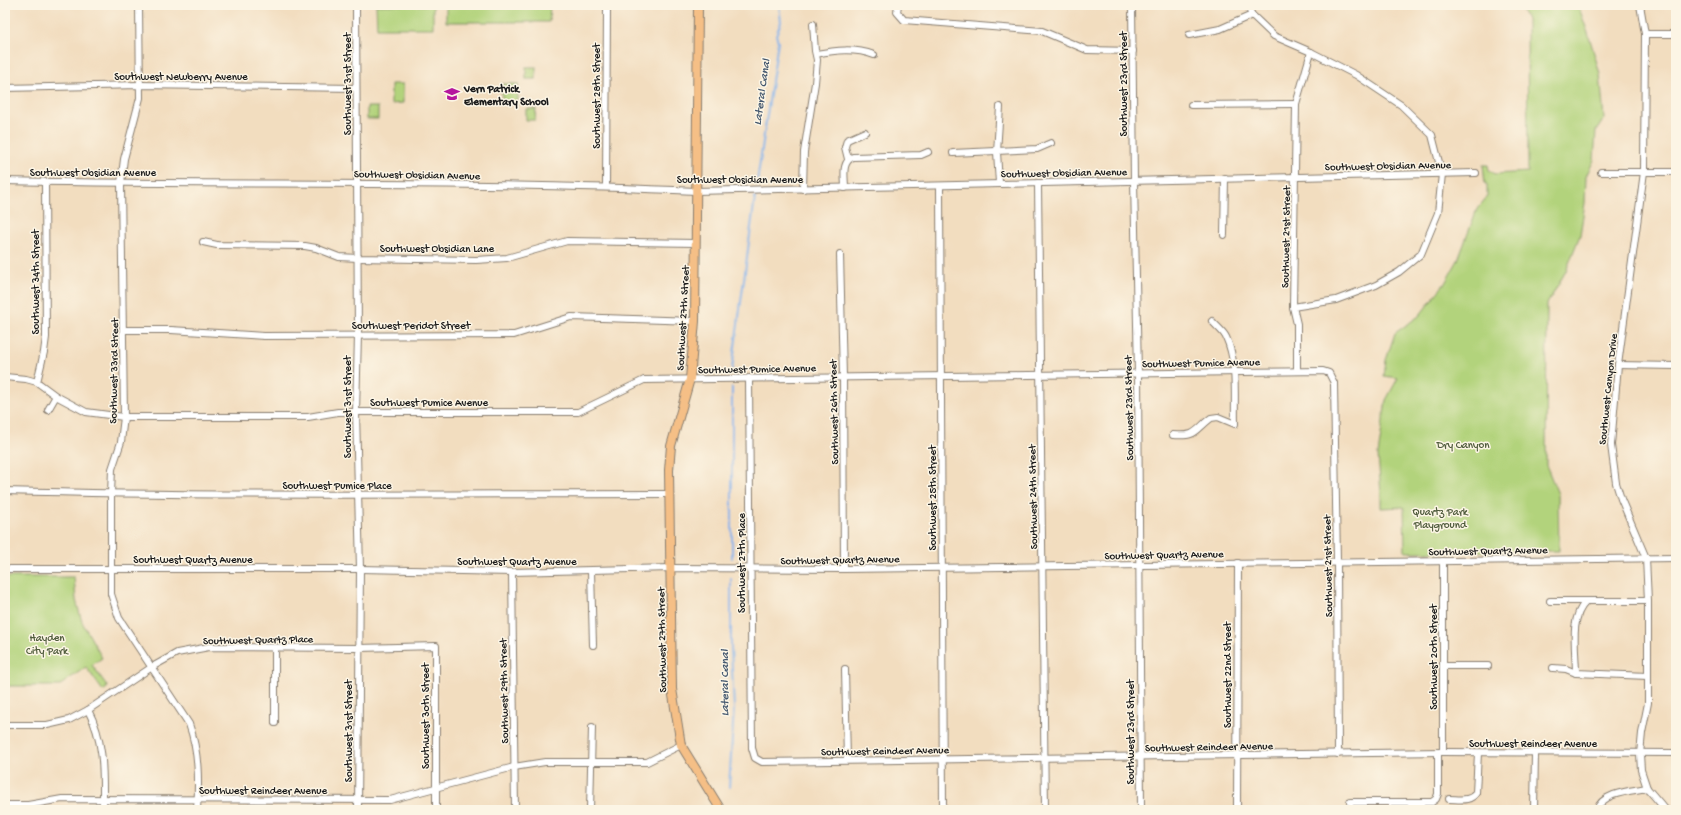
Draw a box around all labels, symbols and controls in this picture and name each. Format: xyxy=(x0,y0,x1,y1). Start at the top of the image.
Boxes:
street label: Southwest 23rd Street xyxy=(1119,30,1131,137)
street label: Southwest 31st Street xyxy=(343,31,355,135)
street label: Southwest 28th Street xyxy=(592,42,604,149)
water label: Lateral Canal xyxy=(751,57,775,126)
street label: Southwest Newberry Avenue xyxy=(114,72,248,84)
place label: Vern Patrick Elementary School xyxy=(463,83,549,109)
school or university icon: Vern Patrick Elementary School xyxy=(443,85,461,103)
street label: Southwest Obsidian Avenue xyxy=(1325,160,1452,174)
street label: Southwest Obsidian Avenue xyxy=(1001,167,1128,181)
street label: Southwest Obsidian Avenue xyxy=(30,168,157,180)
street label: Southwest Obsidian Avenue xyxy=(354,169,481,183)
street label: Southwest Obsidian Avenue xyxy=(677,175,804,187)
street label: Southwest 21st Street xyxy=(1280,184,1294,288)
street label: Southwest 34th Street xyxy=(31,228,43,334)
street label: Southwest Obsidian Lane xyxy=(380,244,495,256)
street label: Southwest 27th Street xyxy=(675,264,693,371)
street label: Southwest 33rd Street xyxy=(108,317,122,424)
street label: Southwest Peridot Street xyxy=(352,321,472,333)
street label: Southwest Canyon Drive xyxy=(1597,333,1621,446)
street label: Southwest 31st Street xyxy=(343,354,355,458)
street label: Southwest 23rd Street xyxy=(1123,354,1137,461)
street label: Southwest Pumice Avenue xyxy=(1142,357,1261,371)
street label: Southwest 26th Street xyxy=(828,358,842,465)
street label: Southwest Pumice Avenue xyxy=(698,363,817,377)
street label: Southwest Pumice Avenue xyxy=(370,398,488,410)
park label: Dry Canyon xyxy=(1436,440,1490,452)
street label: Southwest 24th Street xyxy=(1027,443,1041,549)
street label: Southwest 25th Street xyxy=(928,444,940,551)
street label: Southwest Pumice Place xyxy=(282,481,392,493)
park label: Quartz Park Playground xyxy=(1412,507,1469,532)
street label: Southwest 27th Place xyxy=(737,513,749,613)
street label: Southwest 21st Street xyxy=(1322,513,1336,617)
street label: Southwest Quartz Avenue xyxy=(1428,545,1548,559)
street label: Southwest Quartz Avenue xyxy=(1104,549,1224,563)
street label: Southwest Quartz Avenue xyxy=(780,554,900,568)
street label: Southwest Quartz Avenue xyxy=(133,555,253,567)
street label: Southwest Quartz Avenue xyxy=(457,557,577,569)
street label: Southwest 27th Street xyxy=(656,586,670,693)
street label: Southwest 20th Street xyxy=(1429,603,1441,710)
street label: Southwest 22nd Street xyxy=(1223,620,1235,728)
park label: Hayden City Park xyxy=(26,633,69,658)
street label: Southwest Quartz Place xyxy=(203,634,314,648)
street label: Southwest 29th Street xyxy=(498,637,512,744)
water label: Lateral Canal xyxy=(719,648,733,716)
street label: Southwest 30th Street xyxy=(421,661,433,769)
street label: Southwest 31st Street xyxy=(344,678,356,782)
street label: Southwest 23rd Street xyxy=(1126,678,1138,785)
street label: Southwest Reindeer Avenue xyxy=(1469,739,1597,751)
street label: Southwest Reindeer Avenue xyxy=(1145,741,1274,755)
street label: Southwest Reindeer Avenue xyxy=(821,745,950,759)
street label: Southwest Reindeer Avenue xyxy=(199,786,327,798)

